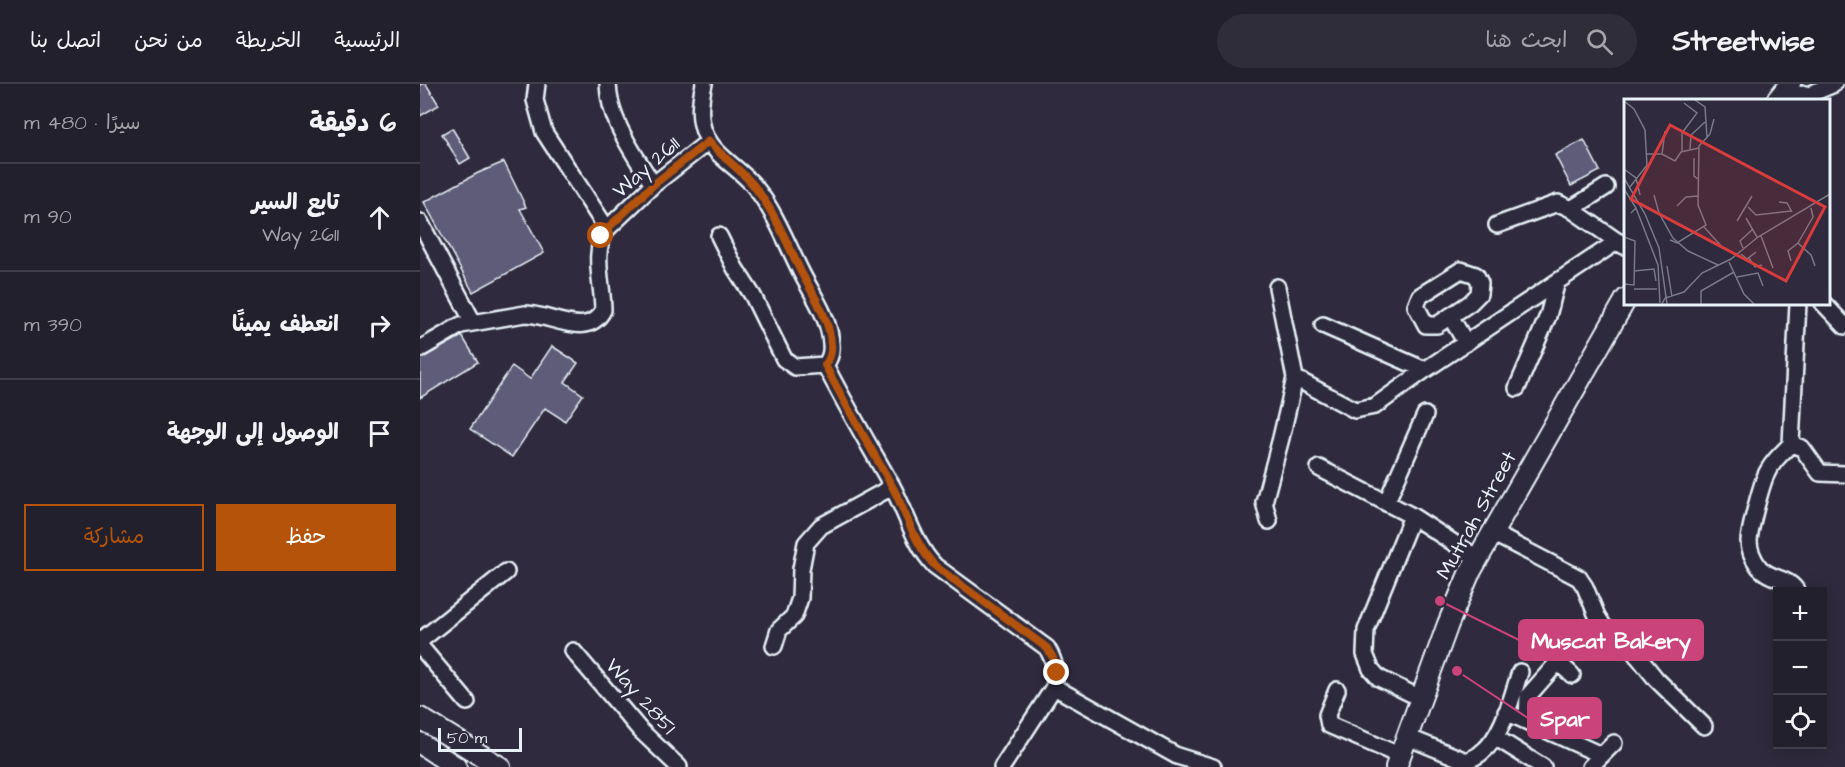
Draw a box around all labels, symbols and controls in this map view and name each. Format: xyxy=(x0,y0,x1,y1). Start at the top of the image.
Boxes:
search box xyxy=(1217,14,1637,68)
text: Streetwise xyxy=(1673,22,1815,61)
text: ابحث هنا xyxy=(1485,25,1568,56)
icon: search xyxy=(1583,25,1616,58)
text: اتصل بنا xyxy=(30,26,101,55)
text: من نحن xyxy=(134,26,203,55)
text: الخريطة xyxy=(236,26,301,55)
text: الرئيسية xyxy=(334,26,400,55)
inset map xyxy=(1624,99,1830,304)
text: 6 دقيقة xyxy=(309,105,396,141)
text: سيرًا · 480 m xyxy=(24,109,140,137)
street label: Way 2611 xyxy=(606,130,688,206)
text: تابع السير xyxy=(252,187,339,218)
icon: ahead xyxy=(363,201,396,234)
text: 90 m xyxy=(24,203,72,231)
text: Way 2611 xyxy=(262,221,339,249)
route start xyxy=(587,222,613,248)
text: انعطف يمينًا xyxy=(232,309,339,340)
icon: right xyxy=(363,309,396,342)
text: 390 m xyxy=(24,311,82,339)
text: الوصول إلى الوجهة xyxy=(167,417,339,448)
icon: arrive xyxy=(363,417,396,450)
street label: Mutrah Street xyxy=(1429,446,1524,585)
button: مشاركة xyxy=(24,504,204,571)
button: حفظ xyxy=(216,504,396,571)
map controls xyxy=(1773,587,1827,749)
button: + xyxy=(1773,587,1827,641)
callout: Muscat Bakery xyxy=(1519,620,1703,660)
text: Muscat Bakery xyxy=(1531,626,1692,659)
button: − xyxy=(1773,641,1827,695)
street label: Way 2851 xyxy=(597,652,683,742)
route end xyxy=(1043,659,1069,685)
button: locate xyxy=(1773,695,1827,749)
callout: Spar xyxy=(1528,698,1601,738)
text: Spar xyxy=(1539,704,1591,735)
scale bar xyxy=(438,725,522,752)
text: 50 m xyxy=(447,727,487,749)

